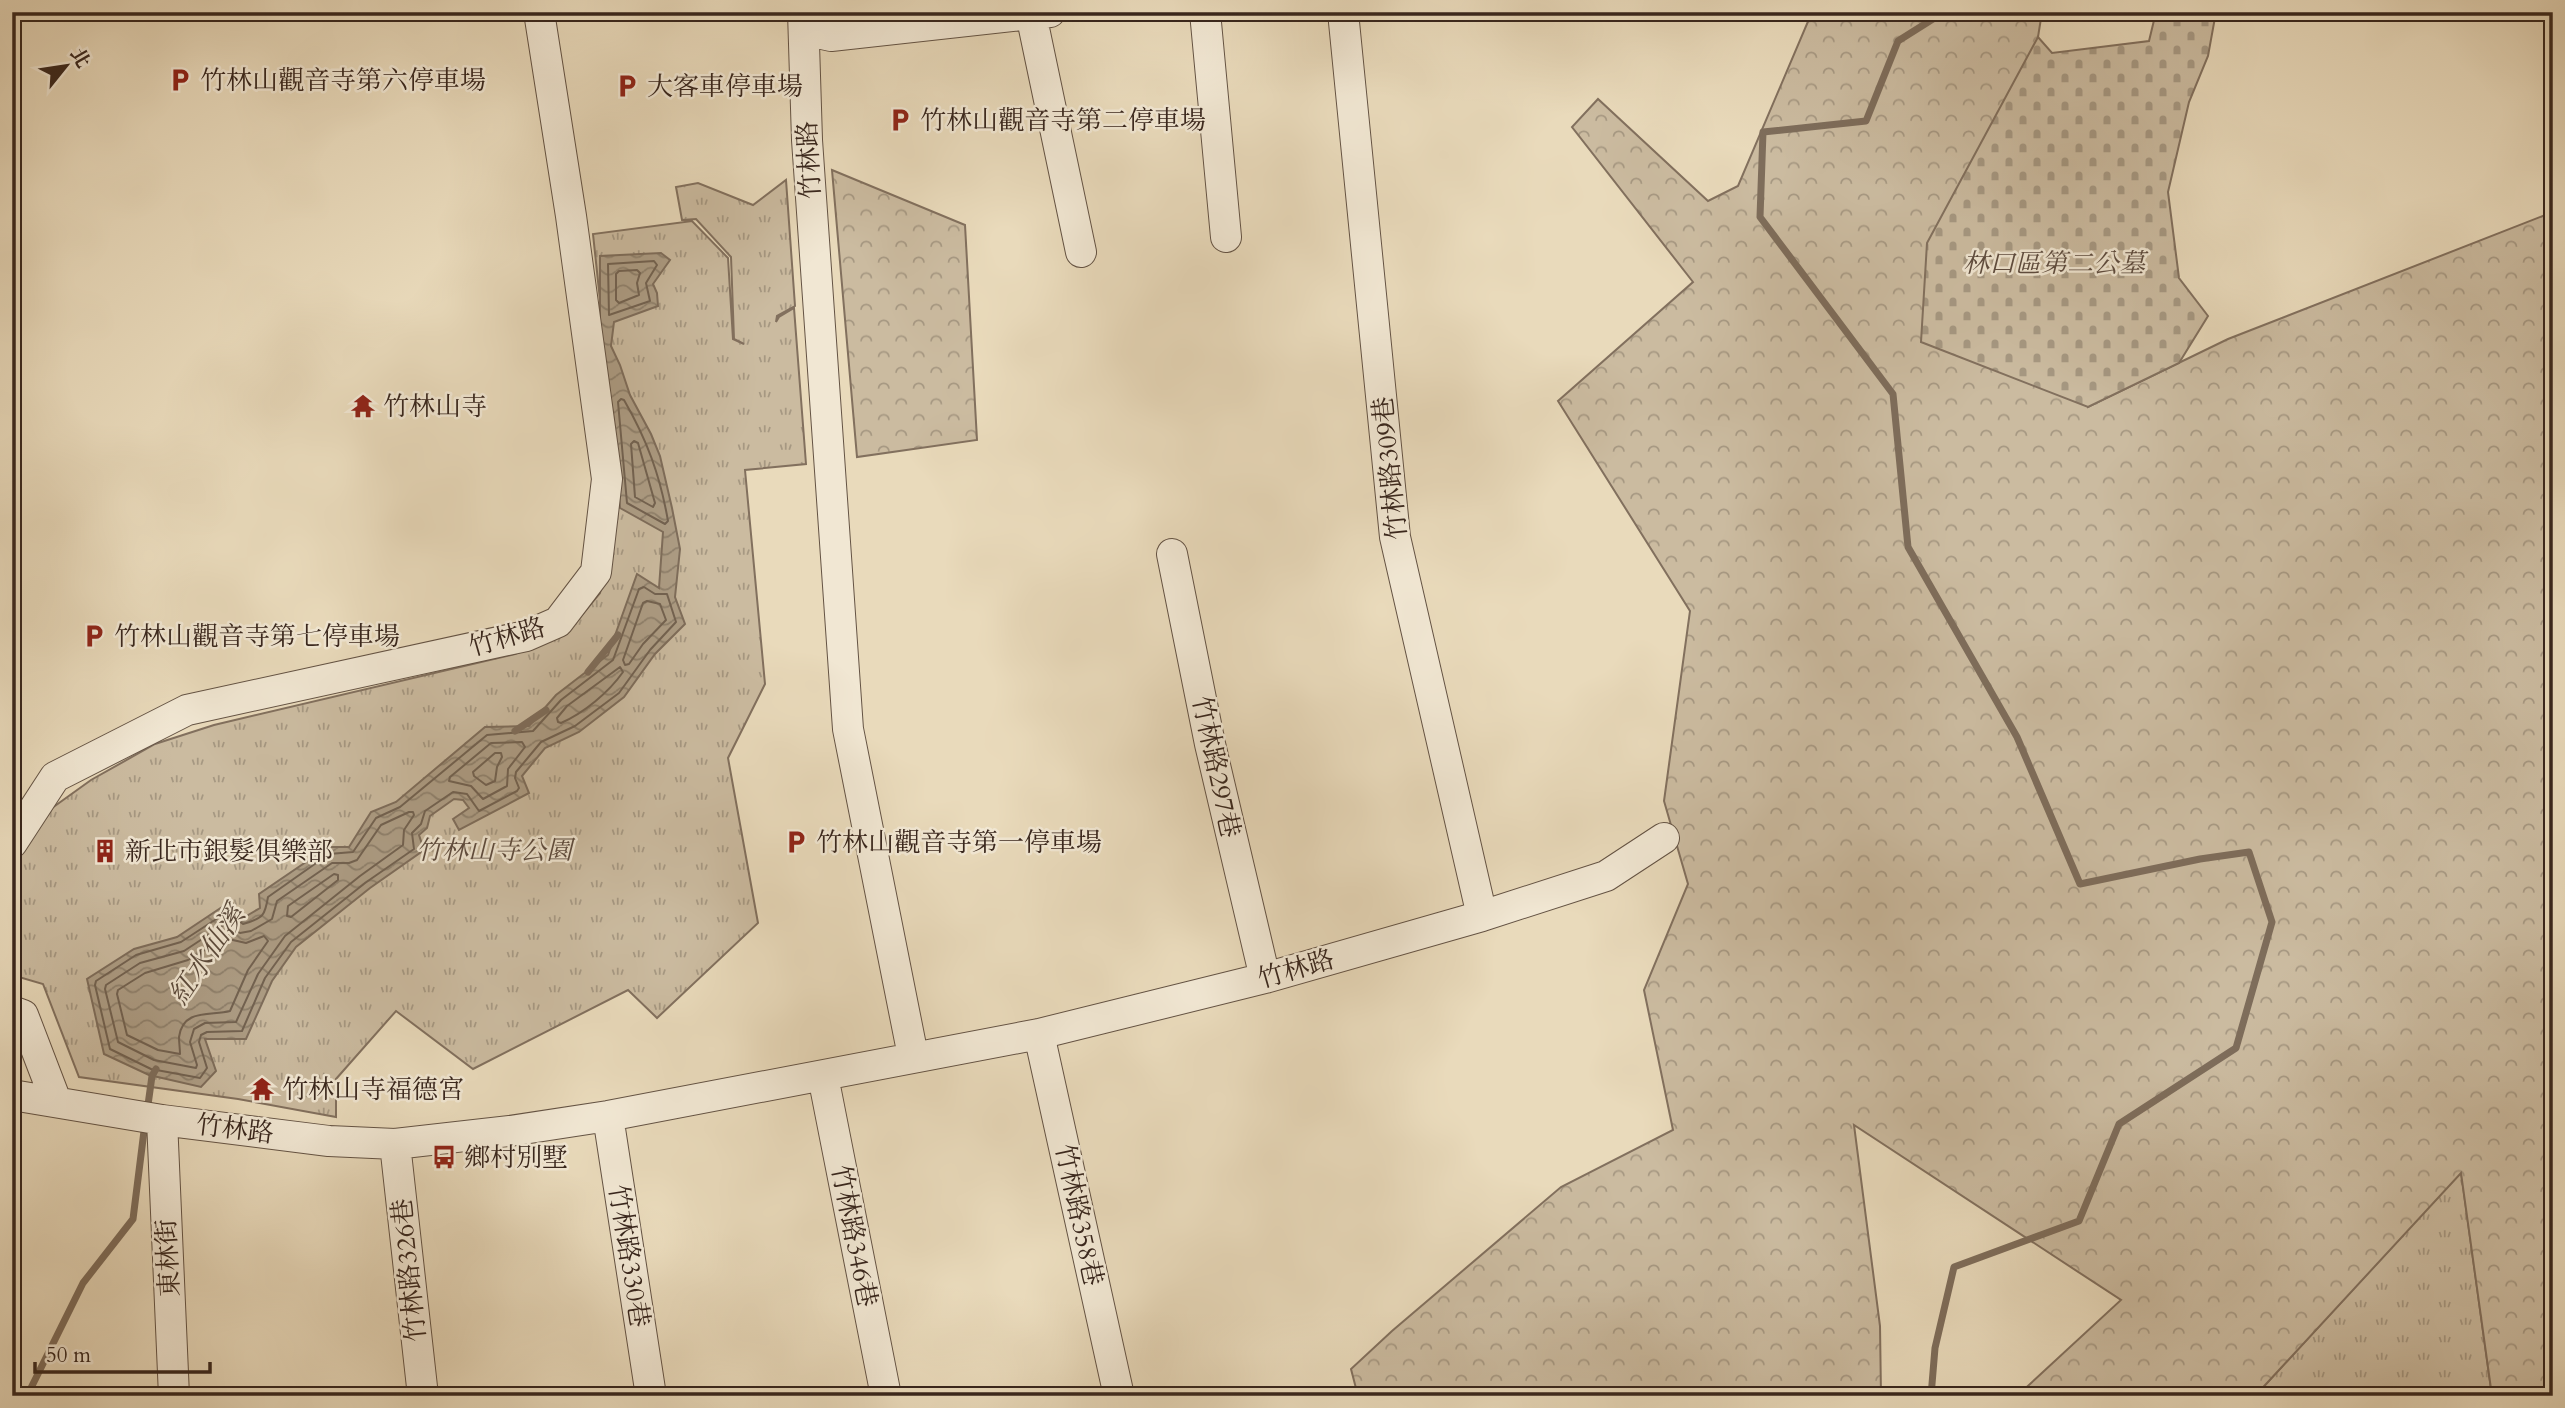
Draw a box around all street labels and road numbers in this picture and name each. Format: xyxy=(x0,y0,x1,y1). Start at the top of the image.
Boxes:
street label: 竹林路 xyxy=(789,120,829,200)
street label: 竹林路309巷 xyxy=(1365,395,1415,541)
street label: 竹林路 xyxy=(465,609,549,665)
street label: 竹林路297巷 xyxy=(1184,693,1248,841)
street label: 竹林路 xyxy=(1254,941,1338,997)
street label: 竹林路 xyxy=(194,1107,276,1151)
street label: 竹林路358巷 xyxy=(1047,1141,1111,1289)
street label: 竹林路346巷 xyxy=(823,1162,885,1310)
street label: 竹林路330巷 xyxy=(600,1182,658,1330)
street label: 竹林路326巷 xyxy=(384,1197,434,1343)
street label: 東林街 xyxy=(148,1218,188,1298)

